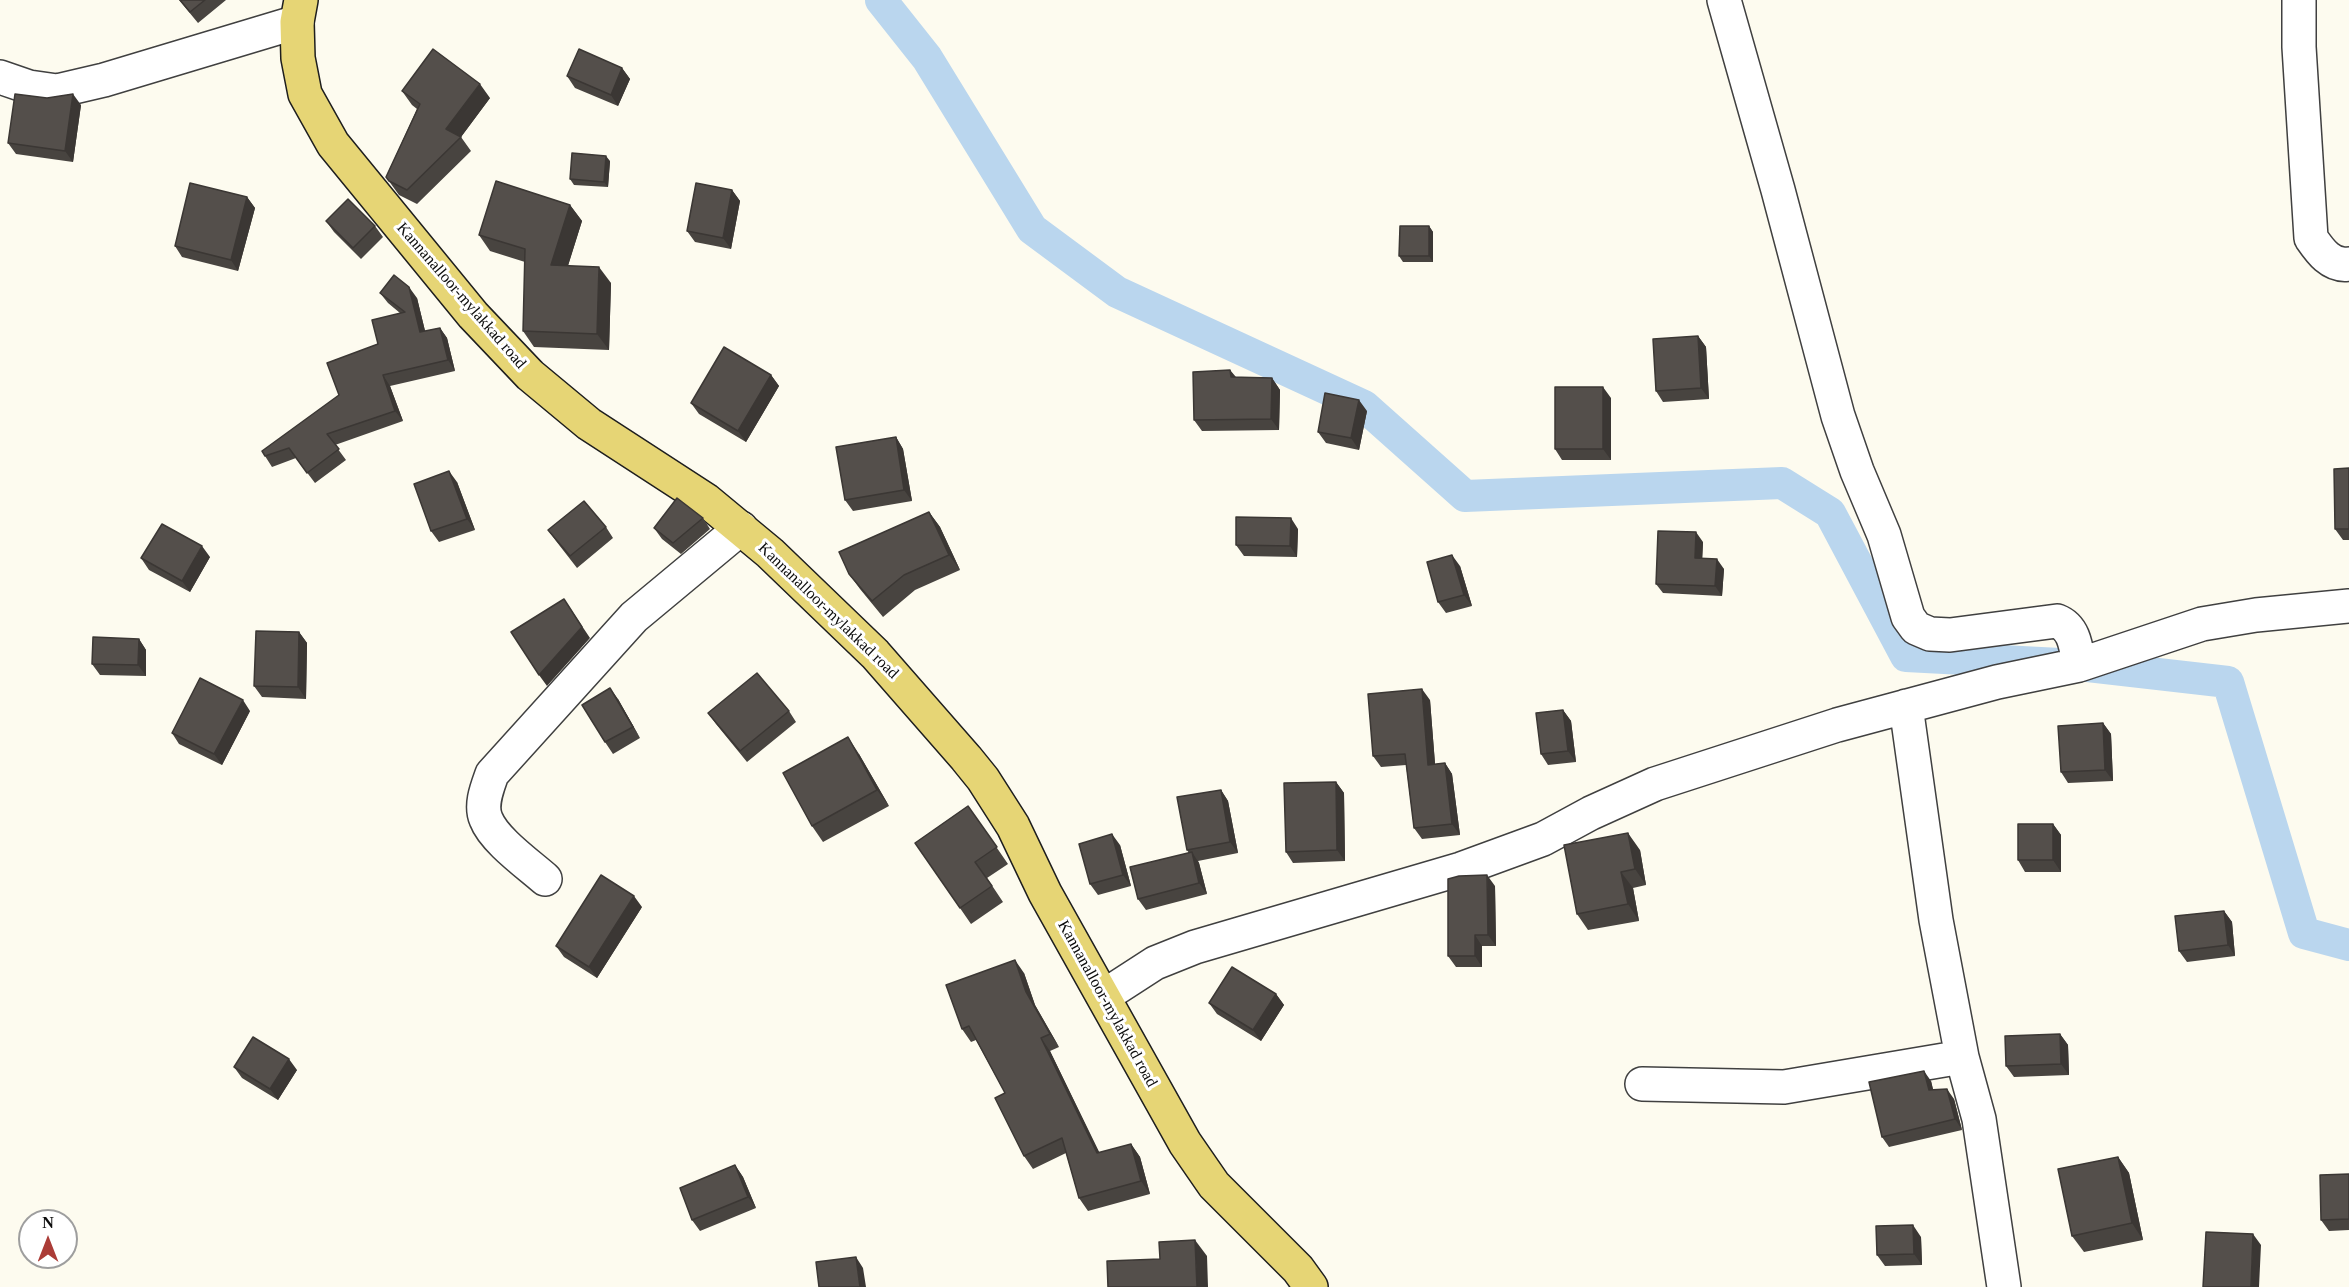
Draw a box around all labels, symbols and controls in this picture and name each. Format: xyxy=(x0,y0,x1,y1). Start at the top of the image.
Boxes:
street label: Kannanalloor-mylakkad road xyxy=(392,219,530,373)
street label: Kannanalloor-mylakkad road xyxy=(754,539,902,683)
street label: Kannanalloor-mylakkad road xyxy=(1053,917,1161,1091)
north arrow xyxy=(18,1209,78,1269)
text: N xyxy=(42,1214,54,1231)

